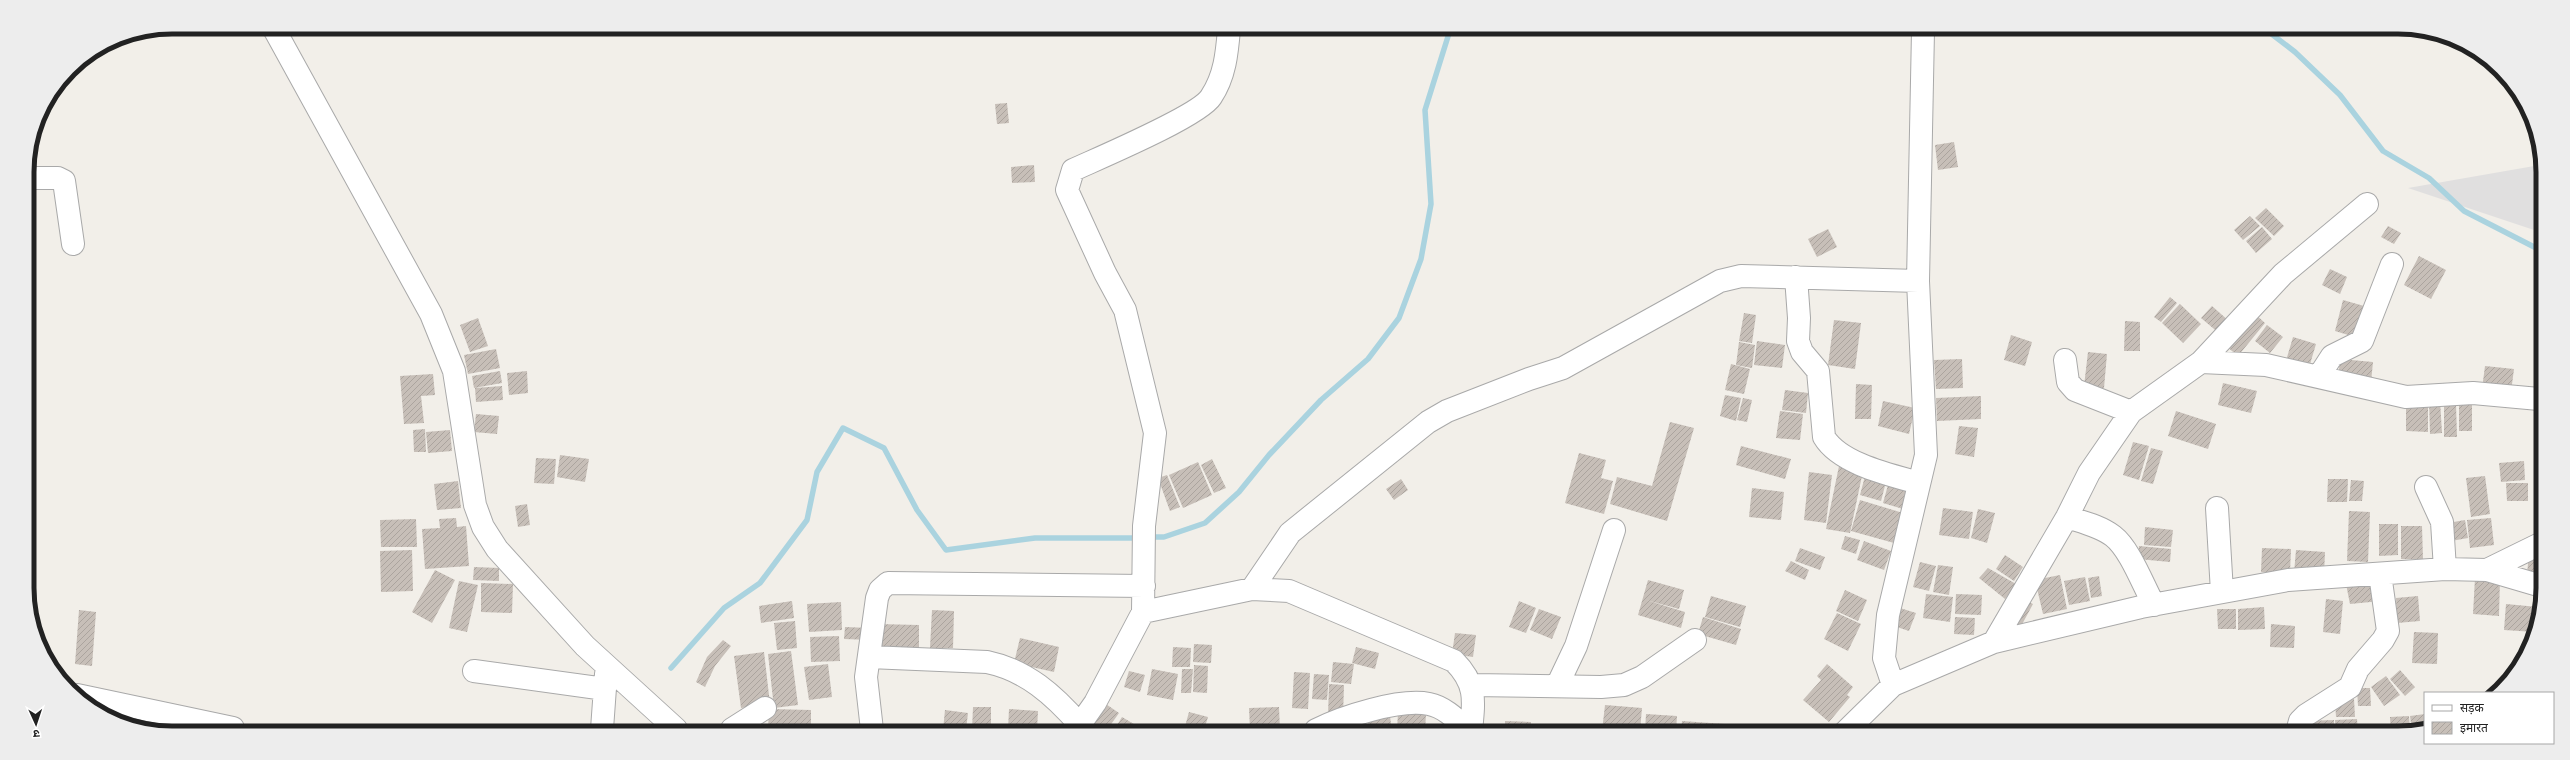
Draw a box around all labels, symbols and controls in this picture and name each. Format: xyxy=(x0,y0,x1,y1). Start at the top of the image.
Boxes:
legend xyxy=(2424,692,2554,744)
text: सड़क xyxy=(2460,700,2485,715)
north arrow xyxy=(16,704,56,744)
text: इमारत xyxy=(2460,720,2489,735)
text: उ xyxy=(32,727,40,741)

